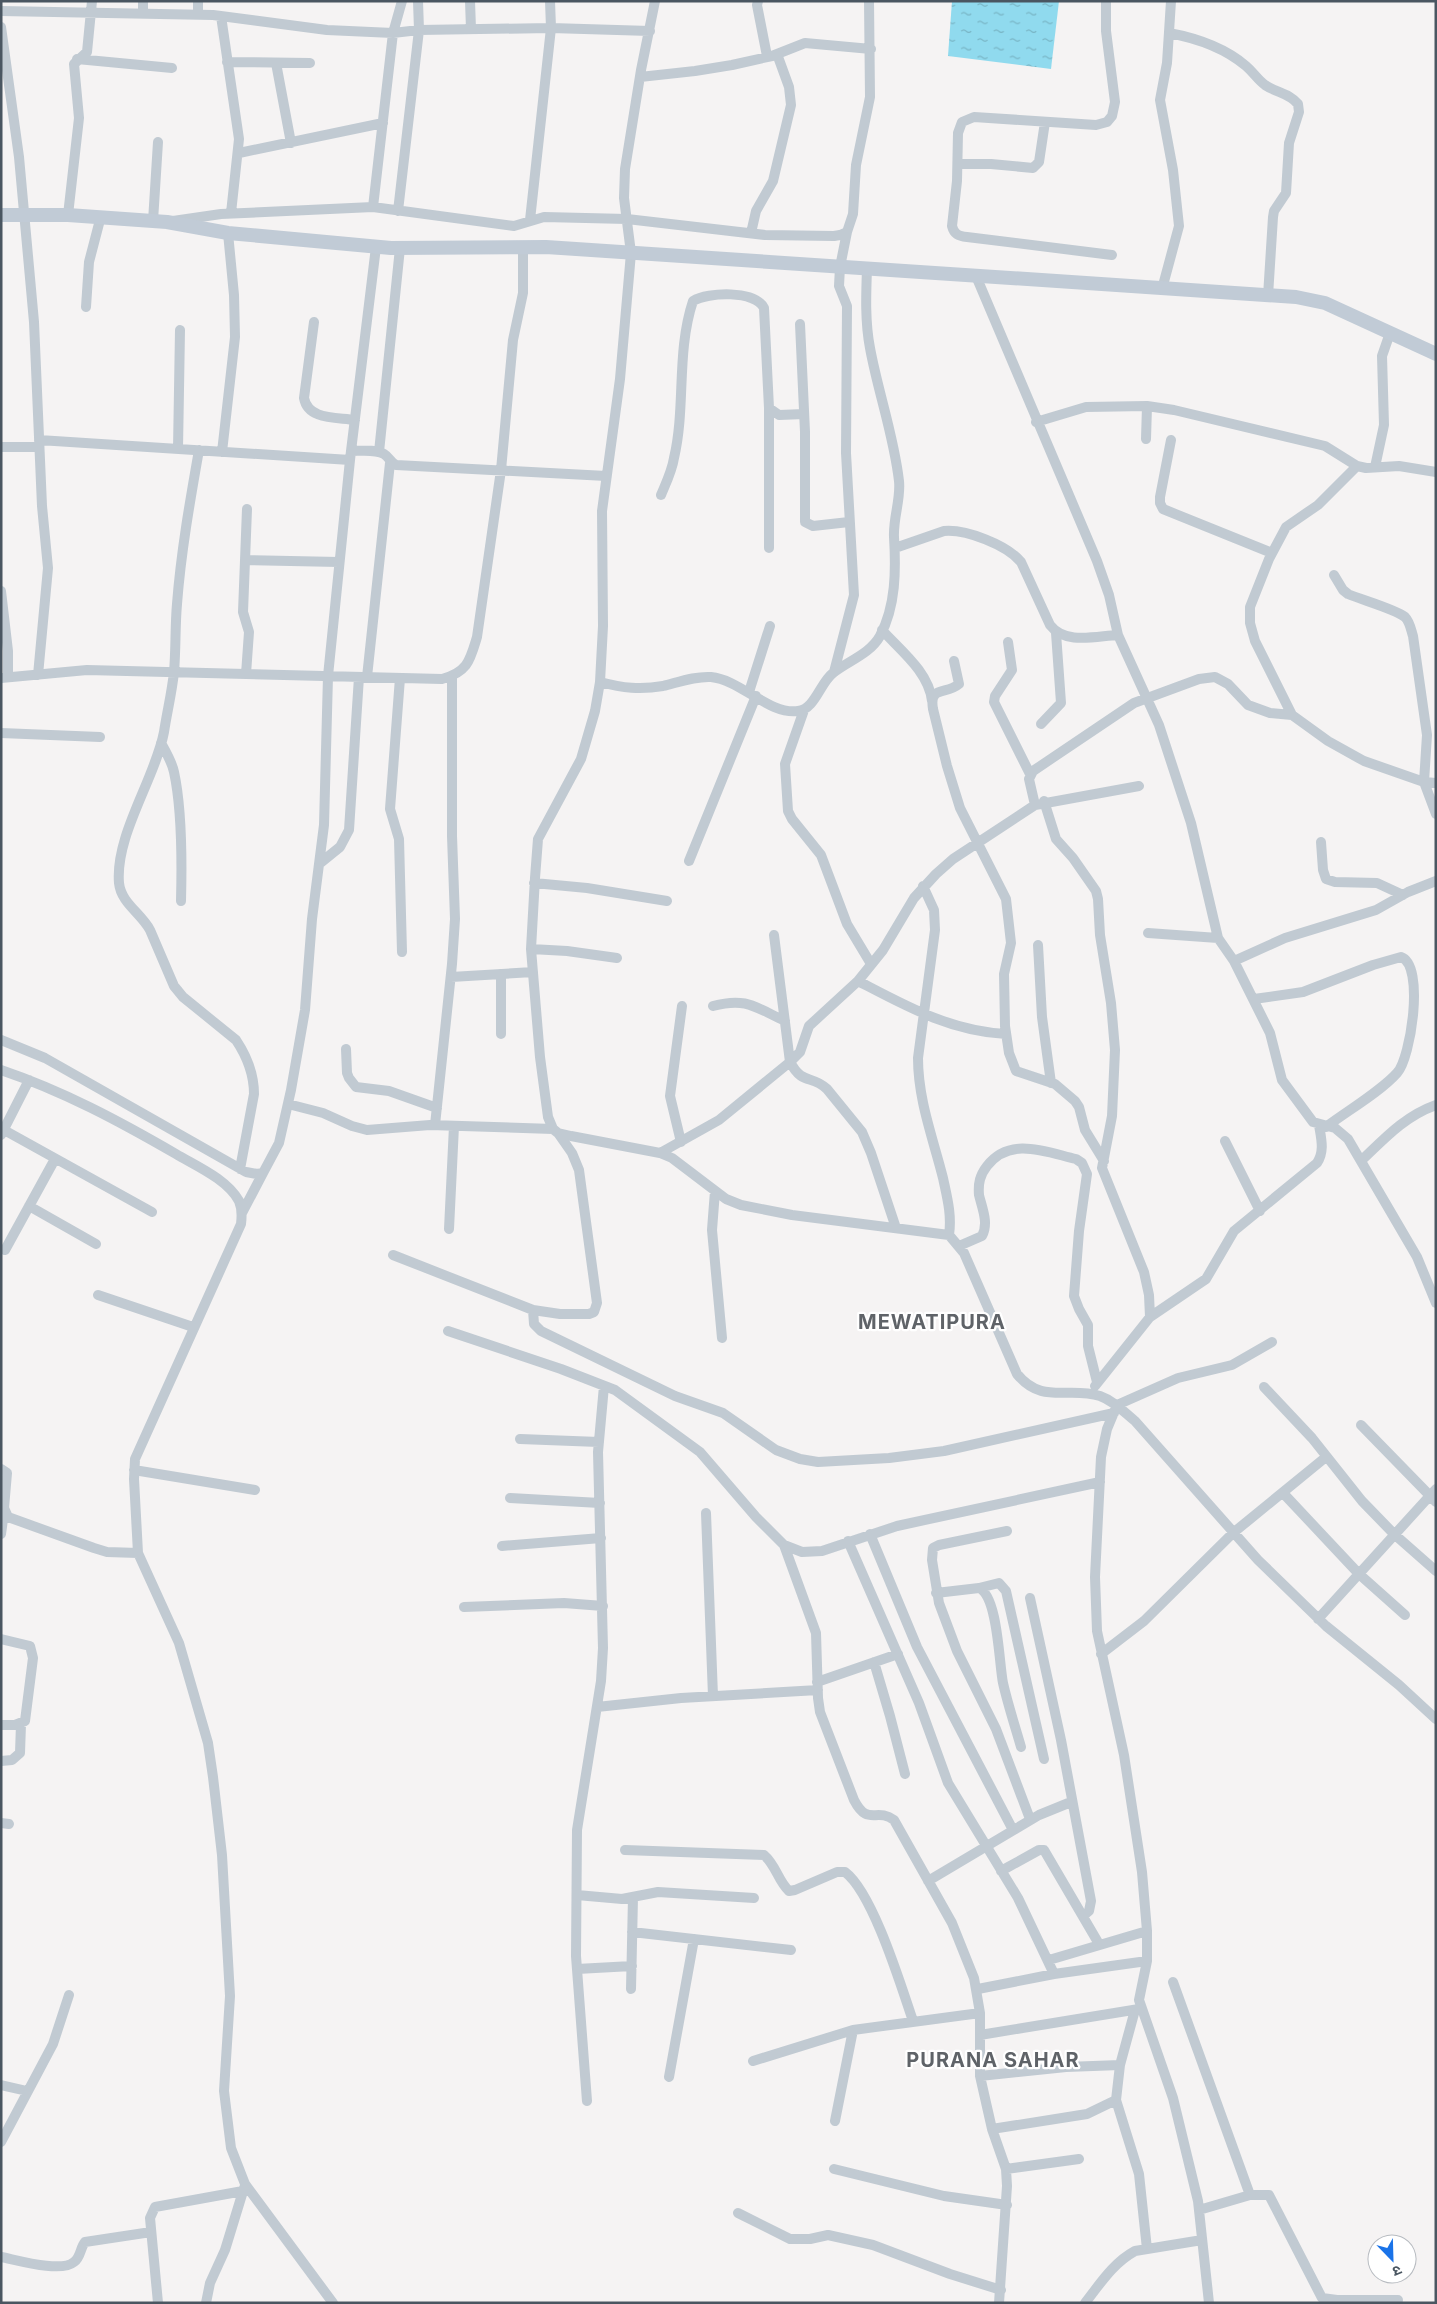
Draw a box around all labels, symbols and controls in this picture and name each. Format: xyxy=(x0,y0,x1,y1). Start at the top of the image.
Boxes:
district label: MEWATIPURA xyxy=(858,1310,1006,1334)
district label: PURANA SAHAR xyxy=(906,2048,1080,2072)
north arrow xyxy=(1367,2234,1417,2284)
text: उ xyxy=(1389,2262,1404,2281)

